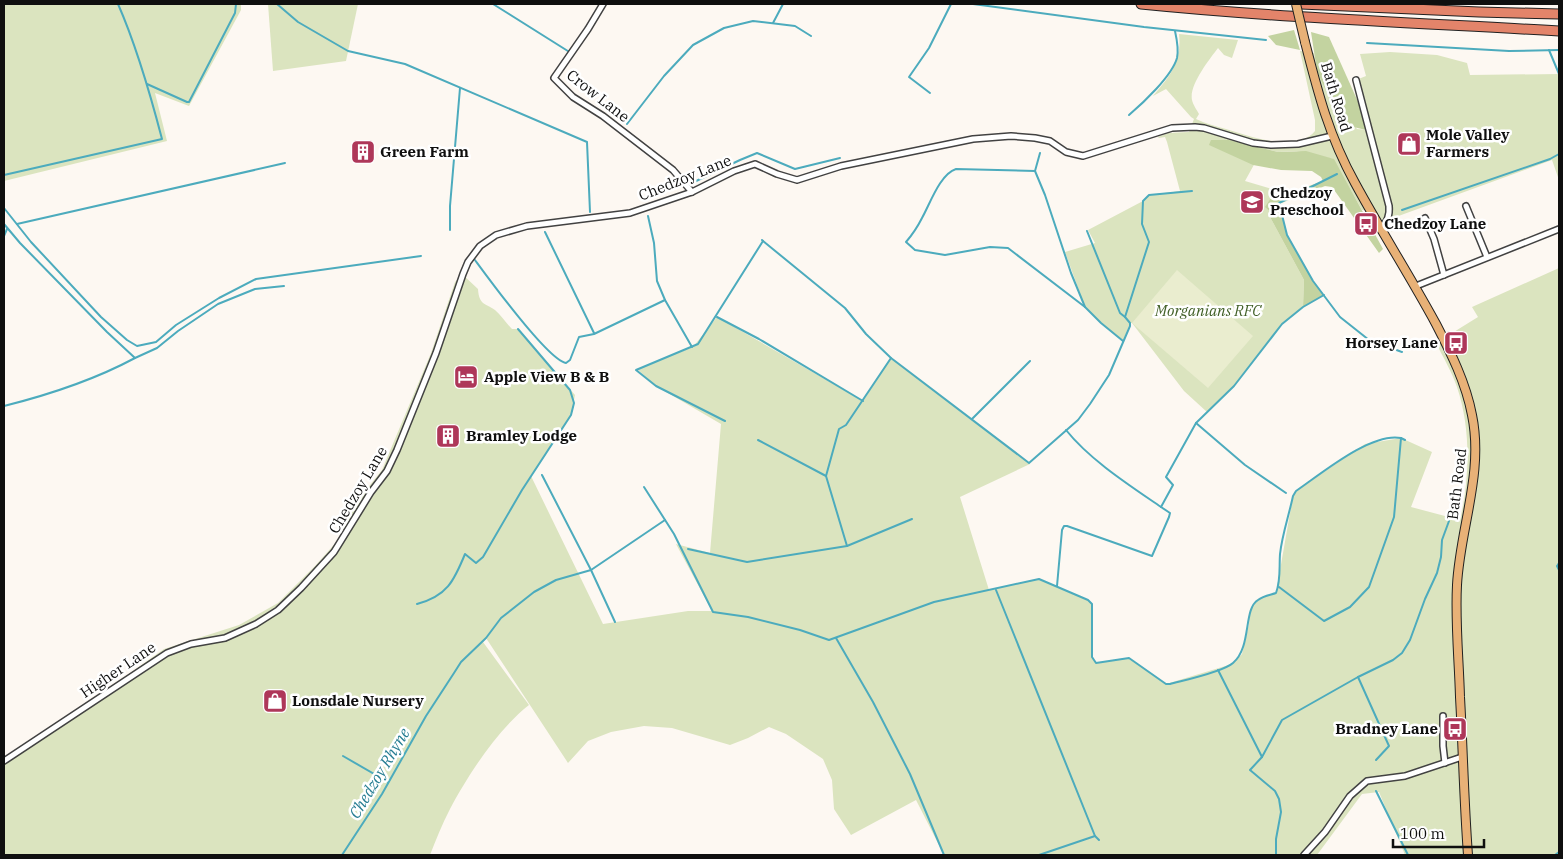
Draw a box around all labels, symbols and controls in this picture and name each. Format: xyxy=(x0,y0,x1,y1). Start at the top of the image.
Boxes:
street label: Bath Road xyxy=(1317,60,1356,134)
street label: Crow Lane xyxy=(563,65,633,126)
place label: Mole Valley Farmers xyxy=(1426,125,1510,161)
shop icon: Mole Valley Farmers xyxy=(1396,131,1422,157)
building icon: Green Farm xyxy=(350,139,376,165)
place label: Green Farm xyxy=(380,142,469,161)
street label: Chedzoy Lane xyxy=(636,150,734,205)
place label: Chedzoy Preschool xyxy=(1270,183,1344,219)
school or university icon: Chedzoy Preschool xyxy=(1239,189,1265,215)
bus stop icon: Chedzoy Lane xyxy=(1353,211,1379,237)
place label: Chedzoy Lane xyxy=(1384,214,1486,233)
park label: Morganians RFC xyxy=(1154,301,1262,320)
bus stop icon: Horsey Lane xyxy=(1443,330,1469,356)
place label: Horsey Lane xyxy=(1345,333,1438,352)
hotel icon: Apple View B & B xyxy=(453,364,479,390)
place label: Apple View B & B xyxy=(484,367,609,386)
building icon: Bramley Lodge xyxy=(435,423,461,449)
place label: Bramley Lodge xyxy=(466,426,577,445)
street label: Chedzoy Lane xyxy=(324,443,391,537)
street label: Bath Road xyxy=(1443,447,1470,521)
street label: Higher Lane xyxy=(76,637,159,702)
shop icon: Lonsdale Nursery xyxy=(262,688,288,714)
place label: Lonsdale Nursery xyxy=(292,691,424,710)
bus stop icon: Bradney Lane xyxy=(1442,716,1468,742)
place label: Bradney Lane xyxy=(1335,719,1438,738)
water label: Chedzoy Rhyne xyxy=(344,724,414,822)
scale bar xyxy=(1393,816,1484,848)
text: 100 m xyxy=(1400,824,1445,843)

